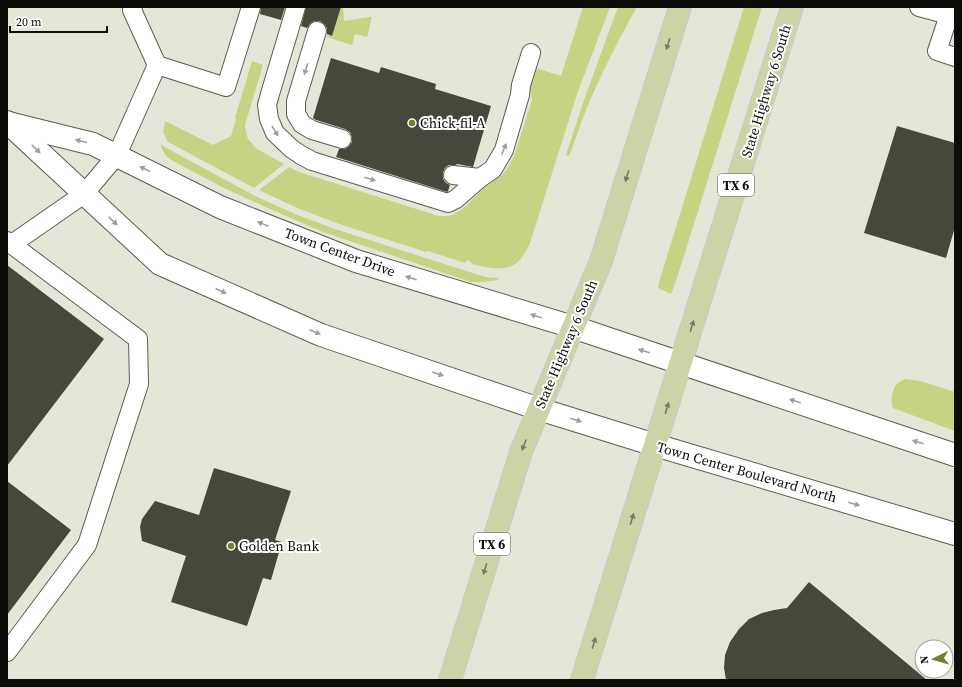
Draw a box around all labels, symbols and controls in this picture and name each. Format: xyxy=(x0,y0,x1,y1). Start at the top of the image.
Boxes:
scale bar xyxy=(10,8,107,34)
text: 20 m xyxy=(16,14,42,30)
street label: State Highway 6 South xyxy=(736,22,796,160)
one-way arrow xyxy=(665,39,671,51)
one-way arrow xyxy=(303,63,309,75)
place label: Chick-fil-A xyxy=(420,113,486,133)
marker: Chick-fil-A xyxy=(407,118,417,128)
one-way arrow xyxy=(271,126,279,136)
one-way arrow xyxy=(74,137,87,143)
one-way arrow xyxy=(501,142,507,154)
one-way arrow xyxy=(31,144,40,153)
one-way arrow xyxy=(139,166,151,172)
one-way arrow xyxy=(624,171,630,183)
road number: TX 6 xyxy=(718,174,754,196)
one-way arrow xyxy=(365,176,377,182)
one-way arrow xyxy=(108,216,118,225)
one-way arrow xyxy=(256,220,268,226)
street label: Town Center Drive xyxy=(282,223,398,281)
one-way arrow xyxy=(405,275,417,281)
street label: State Highway 6 South xyxy=(530,277,602,411)
one-way arrow xyxy=(215,288,227,294)
one-way arrow xyxy=(529,313,541,319)
one-way arrow xyxy=(689,319,695,331)
one-way arrow xyxy=(310,329,321,335)
one-way arrow xyxy=(637,347,649,353)
one-way arrow xyxy=(432,372,444,378)
one-way arrow xyxy=(788,398,800,404)
one-way arrow xyxy=(664,402,670,414)
one-way arrow xyxy=(570,418,582,424)
street label: Town Center Boulevard North xyxy=(655,437,839,507)
one-way arrow xyxy=(520,439,526,451)
one-way arrow xyxy=(912,439,924,445)
one-way arrow xyxy=(848,501,860,507)
one-way arrow xyxy=(629,512,635,524)
road number: TX 6 xyxy=(474,533,510,555)
place label: Golden Bank xyxy=(239,536,319,556)
marker: Golden Bank xyxy=(226,541,236,551)
one-way arrow xyxy=(481,563,487,575)
one-way arrow xyxy=(591,636,597,648)
north arrow xyxy=(914,639,954,679)
text: N xyxy=(917,655,932,664)

